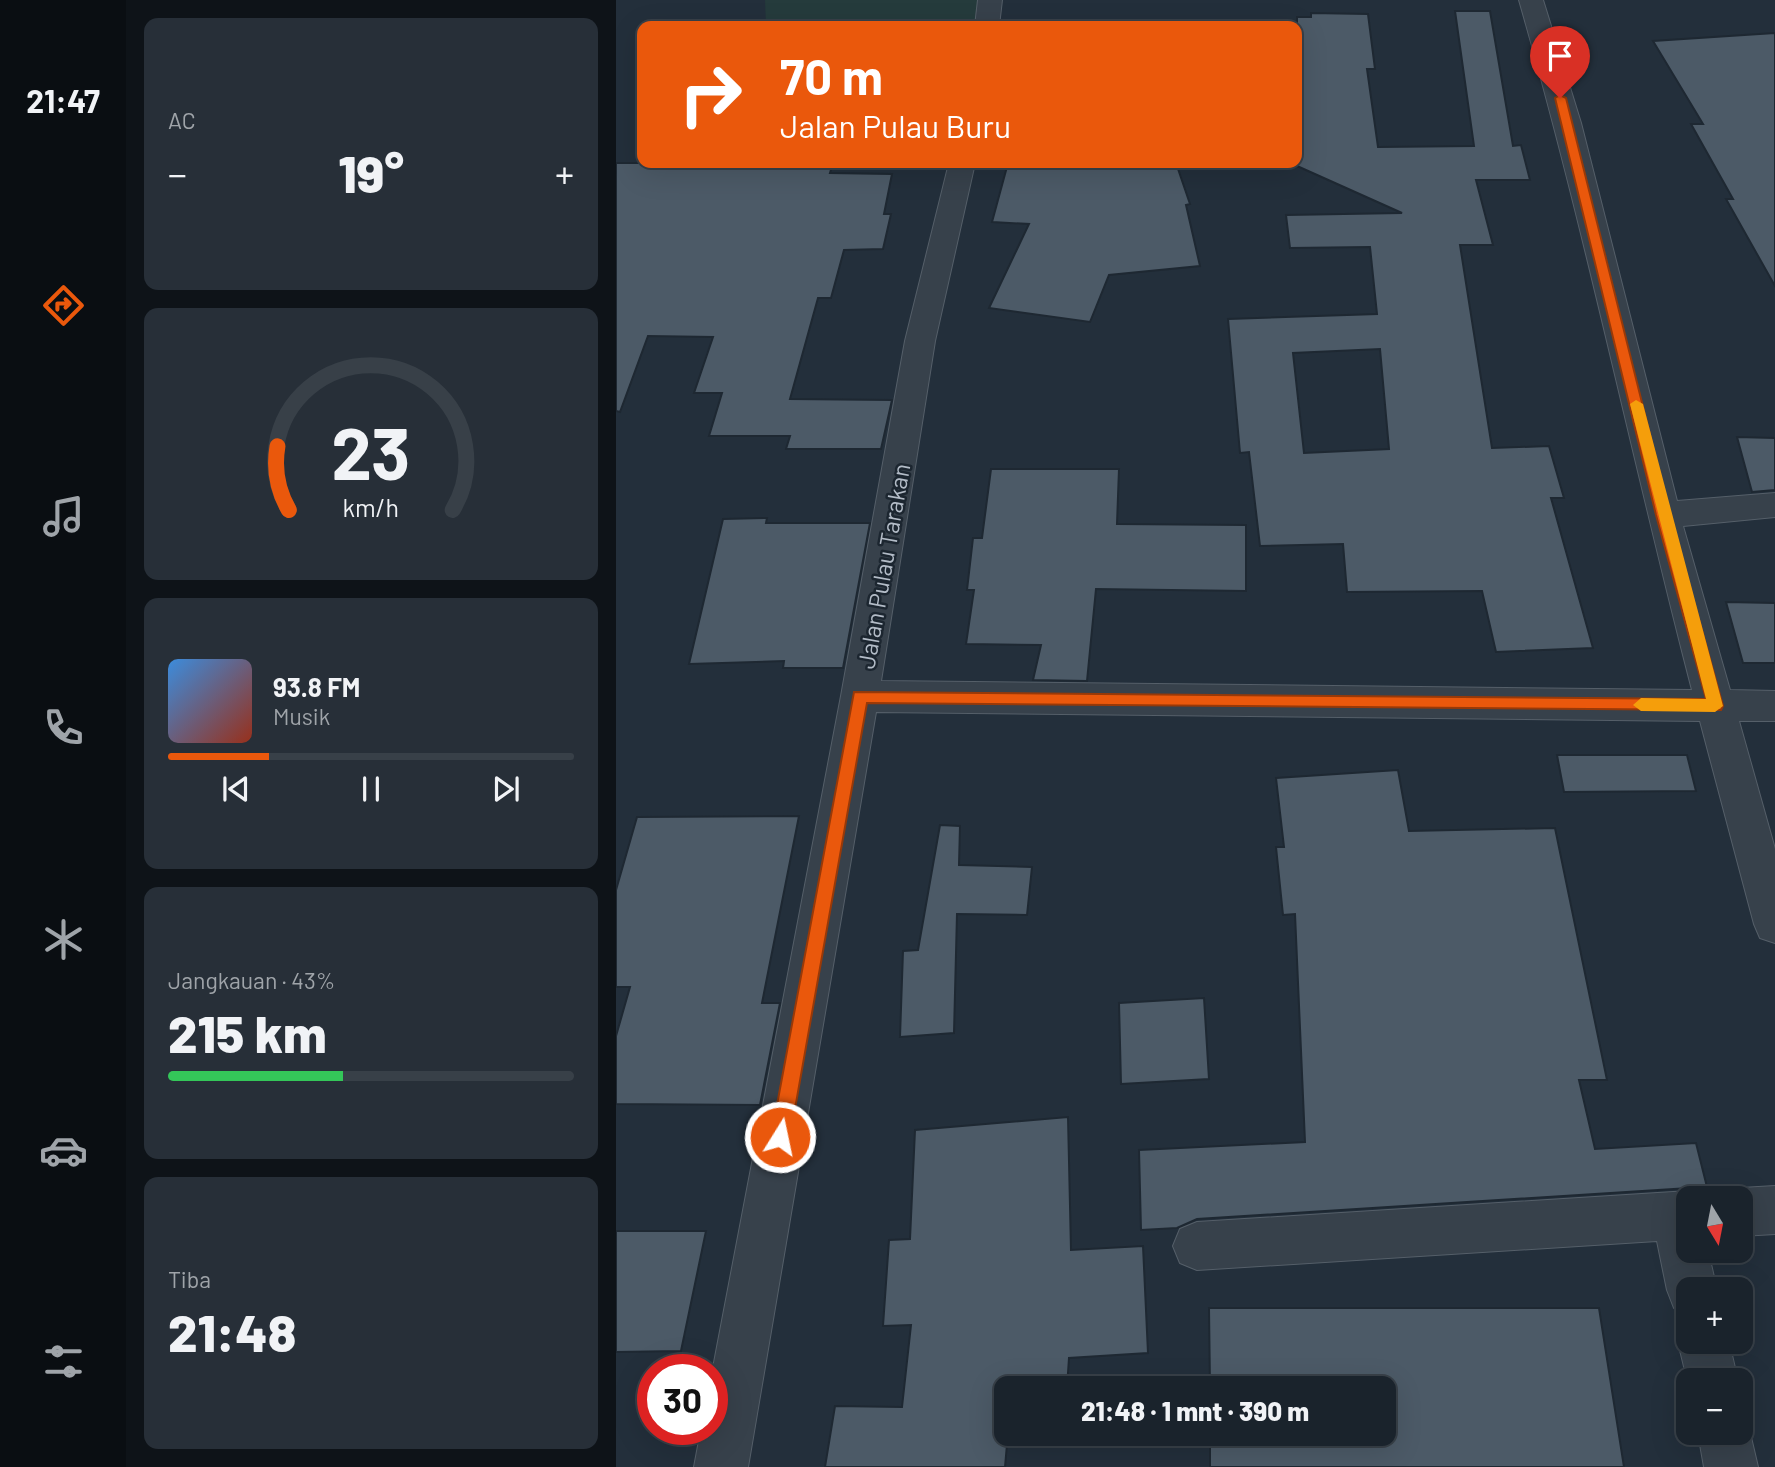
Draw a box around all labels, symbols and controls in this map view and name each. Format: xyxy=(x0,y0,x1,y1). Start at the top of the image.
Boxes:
pin xyxy=(1530,26,1590,98)
icon: arrive xyxy=(1541,37,1579,75)
text: 70 m xyxy=(780,46,883,105)
icon: right xyxy=(665,49,756,140)
text: 21:47 xyxy=(26,81,100,119)
text: AC xyxy=(168,106,196,134)
text: Jalan Pulau Buru xyxy=(780,106,1011,144)
text: 19° xyxy=(338,141,404,203)
text: − xyxy=(168,150,187,196)
text: + xyxy=(555,150,574,196)
icon: directions xyxy=(39,281,88,330)
text: 23 xyxy=(331,407,411,495)
street label: Jalan Pulau Tarakan xyxy=(851,461,915,671)
text: km/h xyxy=(343,491,399,521)
icon: music xyxy=(39,492,88,541)
text: 93.8 FM xyxy=(273,671,360,702)
text: Musik xyxy=(273,702,330,730)
icon: phone xyxy=(39,703,88,752)
icon: previous xyxy=(217,770,255,808)
icon: pause xyxy=(352,770,390,808)
icon: next xyxy=(487,770,525,808)
icon: climate xyxy=(39,915,88,964)
text: Jangkauan · 43% xyxy=(168,966,335,994)
text: 215 km xyxy=(168,1001,327,1063)
position arrow xyxy=(743,1100,817,1174)
icon: car xyxy=(39,1126,88,1175)
north arrow xyxy=(1676,1186,1754,1264)
map controls xyxy=(1676,1186,1753,1445)
text: Tiba xyxy=(168,1265,211,1293)
button: + xyxy=(1676,1277,1753,1354)
text: 21:48 xyxy=(168,1300,296,1362)
icon: filters xyxy=(39,1337,88,1386)
speed limit sign: 30 xyxy=(637,1354,728,1445)
button: − xyxy=(1676,1368,1753,1445)
text: 21:48 · 1 mnt · 390 m xyxy=(1081,1395,1309,1426)

